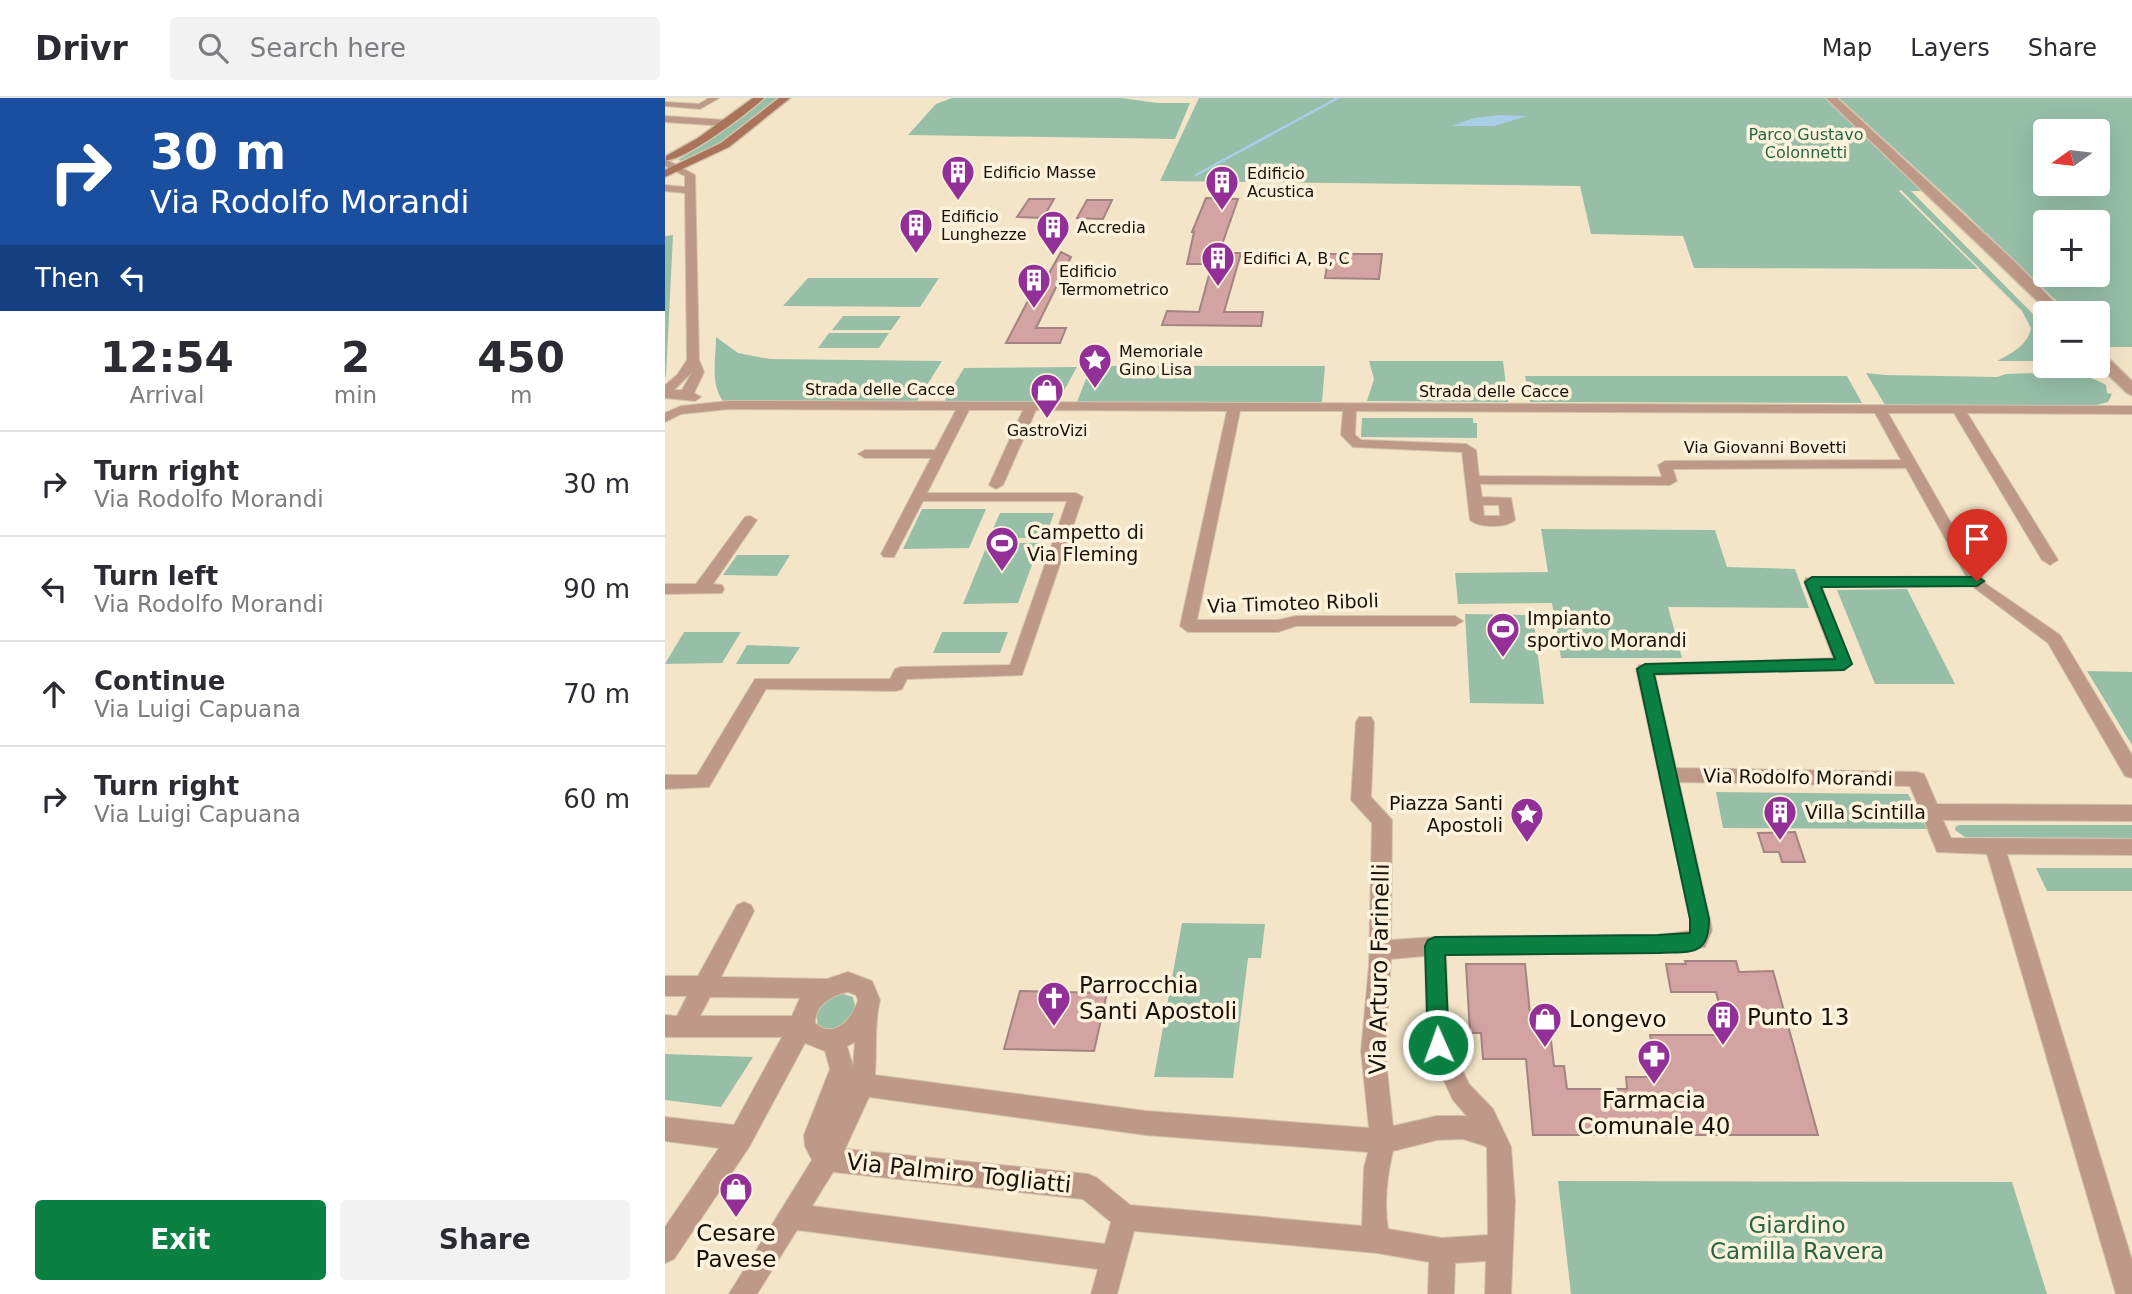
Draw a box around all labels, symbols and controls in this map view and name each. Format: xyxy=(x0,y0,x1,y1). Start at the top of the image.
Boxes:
search box xyxy=(170,17,660,80)
text: Drivr xyxy=(35,29,128,68)
icon: search xyxy=(194,29,232,67)
text: Search here xyxy=(250,33,406,63)
text: Map xyxy=(1822,34,1872,62)
text: Layers xyxy=(1910,34,1990,62)
text: Share xyxy=(2028,34,2097,62)
north arrow xyxy=(2033,119,2111,196)
map controls xyxy=(2033,119,2110,378)
text: 30 m xyxy=(150,124,286,181)
park label: Parco Gustavo Colonnetti xyxy=(1749,125,1863,162)
icon: right xyxy=(35,126,126,217)
building icon: Edificio Masse xyxy=(939,153,977,202)
place label: Edificio Masse xyxy=(983,163,1096,182)
building icon: Edificio Acustica xyxy=(1203,163,1241,212)
place label: Edificio Acustica xyxy=(1247,164,1314,201)
text: Via Rodolfo Morandi xyxy=(150,183,469,221)
building icon: Edificio Lunghezze xyxy=(897,206,935,255)
place label: Edificio Lunghezze xyxy=(941,207,1027,244)
building icon: Accredia xyxy=(1034,208,1072,257)
button: + xyxy=(2033,210,2110,287)
place label: Accredia xyxy=(1077,218,1146,237)
building icon: Edifici A, B, C xyxy=(1199,239,1237,288)
place label: Edifici A, B, C xyxy=(1243,249,1350,268)
icon: left xyxy=(114,259,152,297)
building icon: Edificio Termometrico xyxy=(1015,261,1053,310)
place label: Edificio Termometrico xyxy=(1058,262,1169,299)
text: Then xyxy=(35,263,100,293)
button: − xyxy=(2033,301,2110,378)
text: 12:54 xyxy=(100,333,234,382)
text: 2 xyxy=(341,333,370,382)
text: 450 xyxy=(477,333,565,382)
place icon: Memoriale Gino Lisa xyxy=(1076,341,1114,390)
place label: Memoriale Gino Lisa xyxy=(1119,342,1203,379)
shop icon: GastroVizi xyxy=(1028,371,1066,420)
street label: Strada delle Cacce xyxy=(805,380,955,399)
text: Arrival xyxy=(130,382,204,408)
text: min xyxy=(334,382,377,408)
text: m xyxy=(510,382,532,408)
street label: Strada delle Cacce xyxy=(1419,382,1569,401)
place label: GastroVizi xyxy=(1007,421,1087,440)
street label: Via Giovanni Bovetti xyxy=(1684,438,1846,457)
text: Turn right xyxy=(94,456,239,486)
icon: right xyxy=(35,465,73,503)
text: 30 m xyxy=(563,469,630,499)
text: Via Rodolfo Morandi xyxy=(94,486,324,512)
pin xyxy=(1947,509,2007,581)
icon: arrive xyxy=(1958,520,1996,558)
place label: Campetto di Via Fleming xyxy=(1027,521,1144,565)
sports icon: Campetto di Via Fleming xyxy=(983,524,1021,573)
text: Turn left xyxy=(94,561,218,591)
icon: left xyxy=(35,570,73,608)
text: 90 m xyxy=(563,574,630,604)
street label: Via Timoteo Riboli xyxy=(1207,589,1379,617)
text: Via Rodolfo Morandi xyxy=(94,591,324,617)
place label: Impianto sportivo Morandi xyxy=(1527,607,1687,651)
sports icon: Impianto sportivo Morandi xyxy=(1484,610,1522,659)
text: Continue xyxy=(94,666,225,696)
icon: ahead xyxy=(35,675,73,713)
text: 70 m xyxy=(563,679,630,709)
text: Via Luigi Capuana xyxy=(94,696,301,722)
street label: Via Rodolfo Morandi xyxy=(1703,764,1893,790)
text: Turn right xyxy=(94,771,239,801)
icon: right xyxy=(35,780,73,818)
text: 60 m xyxy=(563,784,630,814)
place label: Piazza Santi Apostoli xyxy=(1389,792,1503,836)
building icon: Villa Scintilla xyxy=(1761,793,1799,842)
place icon: Piazza Santi Apostoli xyxy=(1508,795,1546,844)
text: Via Luigi Capuana xyxy=(94,801,301,827)
place label: Villa Scintilla xyxy=(1805,801,1926,823)
street label: Via Arturo Farinelli xyxy=(1364,863,1394,1075)
place label: Parrocchia Santi Apostoli xyxy=(1079,972,1237,1024)
church icon: Parrocchia Santi Apostoli xyxy=(1035,979,1073,1028)
building icon: Punto 13 xyxy=(1704,998,1742,1047)
shop icon: Longevo xyxy=(1526,1000,1564,1049)
place label: Punto 13 xyxy=(1747,1004,1849,1030)
place label: Longevo xyxy=(1569,1006,1667,1032)
position arrow xyxy=(1401,1008,1475,1082)
pharmacy icon: Farmacia Comunale 40 xyxy=(1635,1037,1673,1086)
place label: Farmacia Comunale 40 xyxy=(1578,1087,1730,1139)
street label: Via Palmiro Togliatti xyxy=(845,1148,1073,1198)
shop icon: Cesare Pavese xyxy=(717,1170,755,1219)
button: Exit xyxy=(35,1200,326,1280)
button: Share xyxy=(340,1200,630,1280)
park label: Giardino Camilla Ravera xyxy=(1710,1212,1884,1264)
place label: Cesare Pavese xyxy=(696,1220,776,1272)

